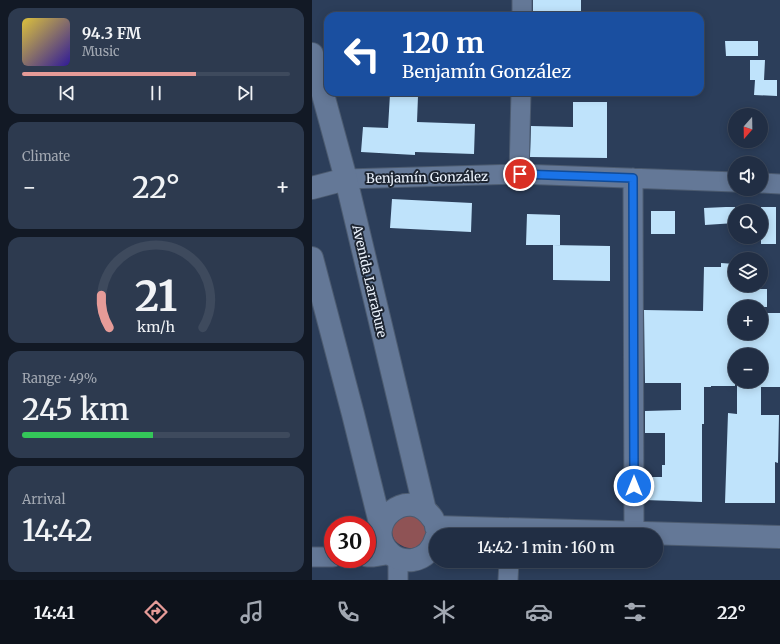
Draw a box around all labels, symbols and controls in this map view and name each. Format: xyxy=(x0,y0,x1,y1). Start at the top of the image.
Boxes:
text: 94.3 FM xyxy=(82,24,141,43)
text: 120 m xyxy=(402,25,484,61)
icon: left xyxy=(336,28,388,80)
text: Music xyxy=(82,43,120,60)
text: Benjamín González xyxy=(402,60,571,83)
icon: previous xyxy=(56,82,78,104)
icon: pause xyxy=(145,82,167,104)
icon: next xyxy=(234,82,256,104)
north arrow xyxy=(728,108,768,148)
map controls xyxy=(728,108,768,388)
text: Climate xyxy=(22,148,70,165)
button: sound xyxy=(728,156,768,196)
pin xyxy=(503,157,537,191)
icon: arrive xyxy=(509,163,531,185)
text: 22° xyxy=(132,168,180,206)
street label: Benjamín González xyxy=(366,168,488,187)
text: − xyxy=(22,173,37,201)
text: + xyxy=(275,173,290,201)
button: search xyxy=(728,204,768,244)
street label: Avenida Larrabure xyxy=(348,222,391,339)
button: layers xyxy=(728,252,768,292)
text: 21 xyxy=(135,270,177,322)
button: + xyxy=(728,300,768,340)
text: km/h xyxy=(137,318,175,336)
button: − xyxy=(728,348,768,388)
text: Range · 49% xyxy=(22,370,97,387)
text: 245 km xyxy=(22,390,129,428)
position arrow xyxy=(613,465,655,507)
text: Arrival xyxy=(22,491,65,508)
text: 14:42 xyxy=(22,511,93,549)
speed limit sign: 30 xyxy=(324,516,376,568)
text: 14:42 · 1 min · 160 m xyxy=(477,538,615,557)
icon: directions xyxy=(142,598,170,626)
icon: music xyxy=(238,598,266,626)
icon: phone xyxy=(334,598,362,626)
icon: climate xyxy=(430,598,458,626)
icon: car xyxy=(525,598,553,626)
icon: filters xyxy=(621,598,649,626)
text: 14:41 xyxy=(34,601,75,624)
text: 22° xyxy=(717,601,746,624)

